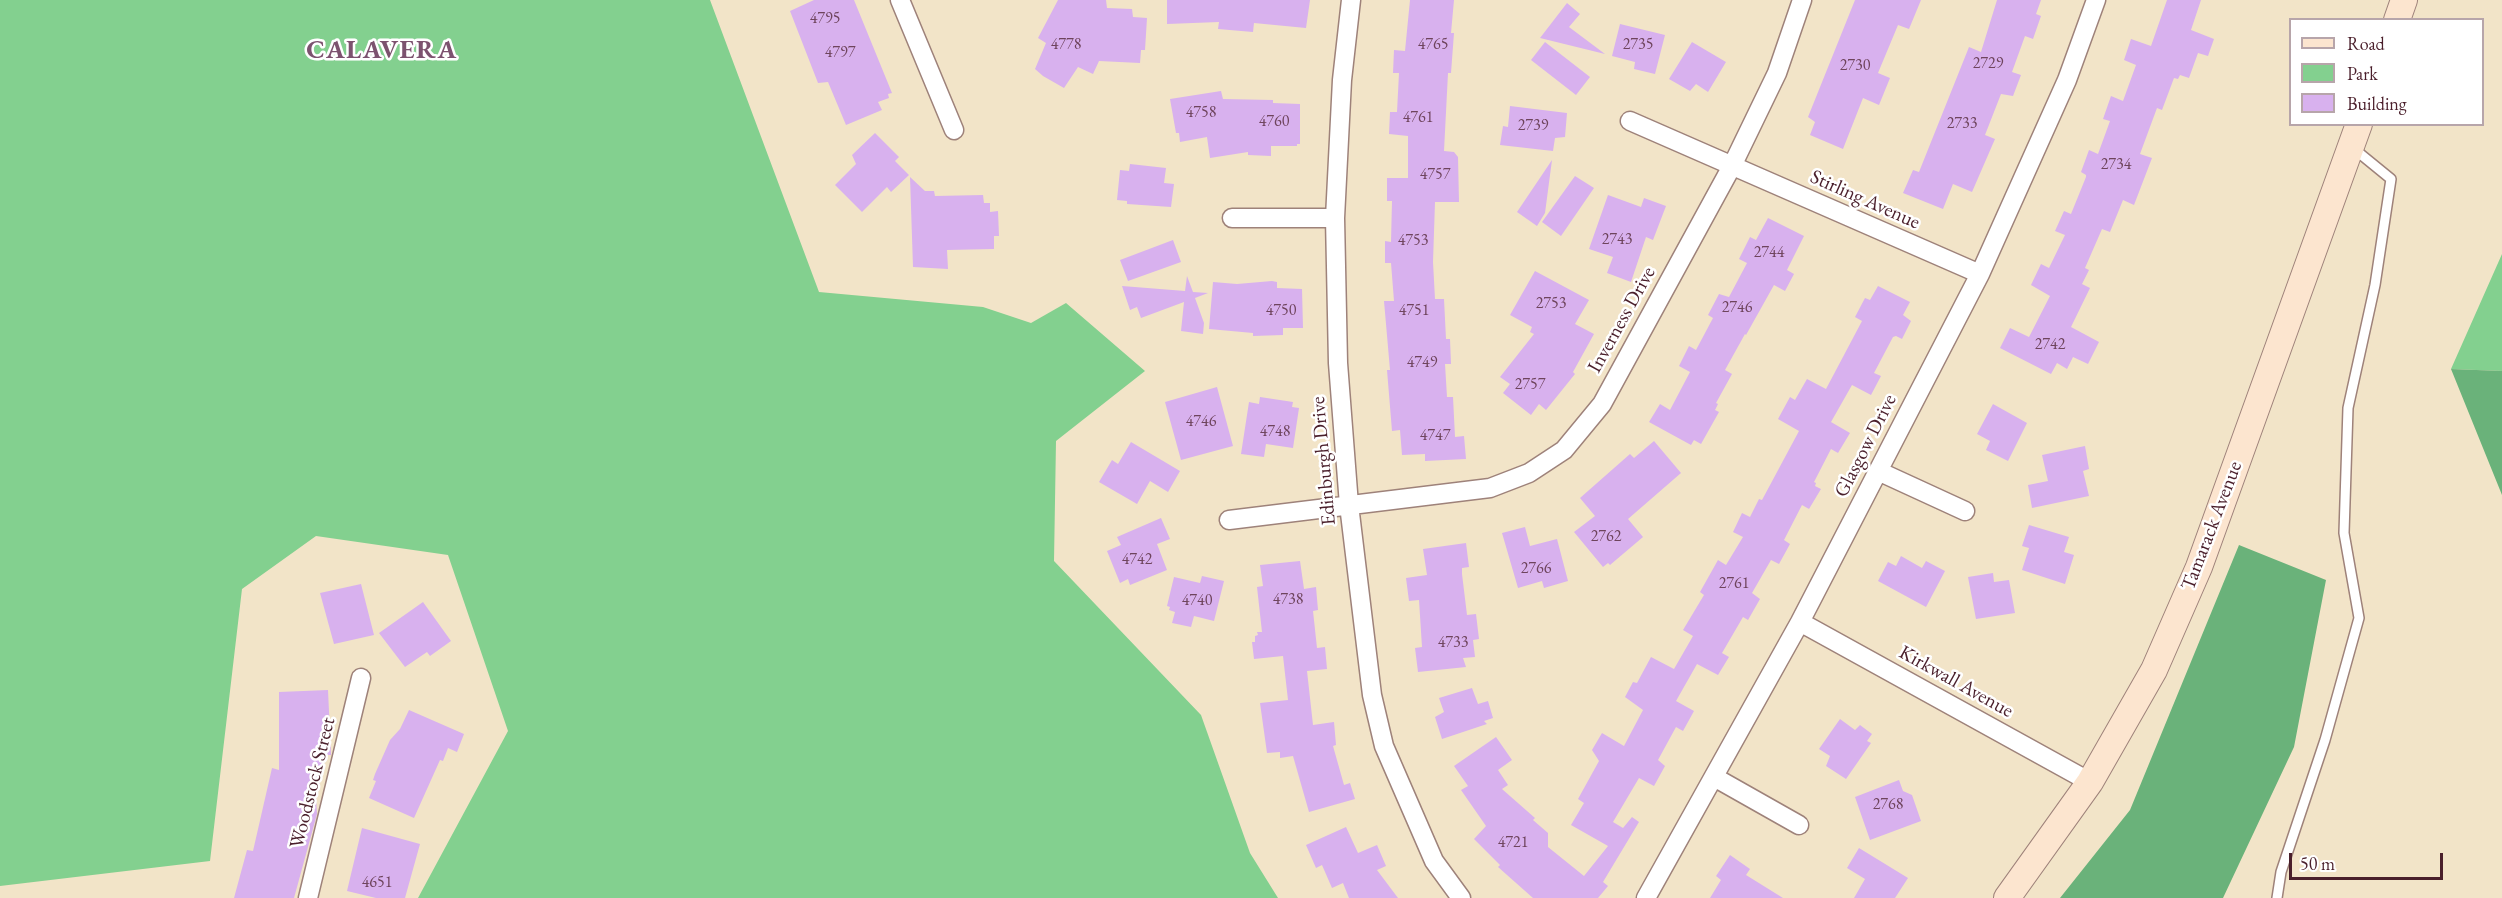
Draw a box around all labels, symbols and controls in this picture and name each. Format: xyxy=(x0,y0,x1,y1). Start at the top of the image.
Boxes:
house number: 4795 xyxy=(810,9,840,29)
legend xyxy=(2289,18,2484,126)
text: Road xyxy=(2347,32,2385,55)
district label: CALAVERA xyxy=(306,35,458,67)
house number: 4778 xyxy=(1051,35,1081,55)
house number: 4765 xyxy=(1418,35,1448,55)
house number: 2735 xyxy=(1623,35,1653,55)
house number: 4797 xyxy=(825,43,855,63)
house number: 2729 xyxy=(1973,54,2003,74)
house number: 2730 xyxy=(1840,56,1870,76)
text: Park xyxy=(2347,62,2378,85)
text: Building xyxy=(2347,92,2407,115)
house number: 4758 xyxy=(1186,103,1216,123)
house number: 4761 xyxy=(1403,108,1433,128)
house number: 4760 xyxy=(1259,112,1289,132)
house number: 2733 xyxy=(1947,114,1977,134)
house number: 2739 xyxy=(1518,116,1548,136)
house number: 2734 xyxy=(2101,155,2131,175)
house number: 4757 xyxy=(1420,165,1450,185)
street label: Stirling Avenue xyxy=(1806,165,1924,235)
house number: 2743 xyxy=(1602,230,1632,250)
house number: 4753 xyxy=(1398,231,1428,251)
house number: 2744 xyxy=(1754,243,1784,263)
street label: Inverness Drive xyxy=(1583,263,1661,377)
house number: 2753 xyxy=(1536,294,1566,314)
house number: 2746 xyxy=(1722,298,1752,318)
house number: 4750 xyxy=(1266,301,1296,321)
house number: 4751 xyxy=(1399,301,1429,321)
house number: 2742 xyxy=(2035,335,2065,355)
house number: 4749 xyxy=(1407,353,1437,373)
house number: 2757 xyxy=(1515,375,1545,395)
street label: Glasgow Drive xyxy=(1830,390,1902,502)
street label: Edinburgh Drive xyxy=(1306,395,1342,527)
house number: 4746 xyxy=(1186,412,1216,432)
house number: 4748 xyxy=(1260,422,1290,442)
house number: 4747 xyxy=(1420,426,1450,446)
street label: Tamarack Avenue xyxy=(2176,458,2248,594)
house number: 2762 xyxy=(1591,527,1621,547)
house number: 4742 xyxy=(1122,550,1152,570)
house number: 2766 xyxy=(1521,559,1551,579)
house number: 2761 xyxy=(1719,574,1749,594)
house number: 4738 xyxy=(1273,590,1303,610)
house number: 4740 xyxy=(1182,591,1212,611)
house number: 4733 xyxy=(1438,633,1468,653)
street label: Kirkwall Avenue xyxy=(1895,641,2017,723)
street label: Woodstock Street xyxy=(285,715,341,851)
house number: 2768 xyxy=(1873,795,1903,815)
house number: 4721 xyxy=(1498,833,1528,853)
scale bar xyxy=(2292,841,2446,879)
text: 50 m xyxy=(2300,852,2335,875)
house number: 4651 xyxy=(362,873,392,893)

